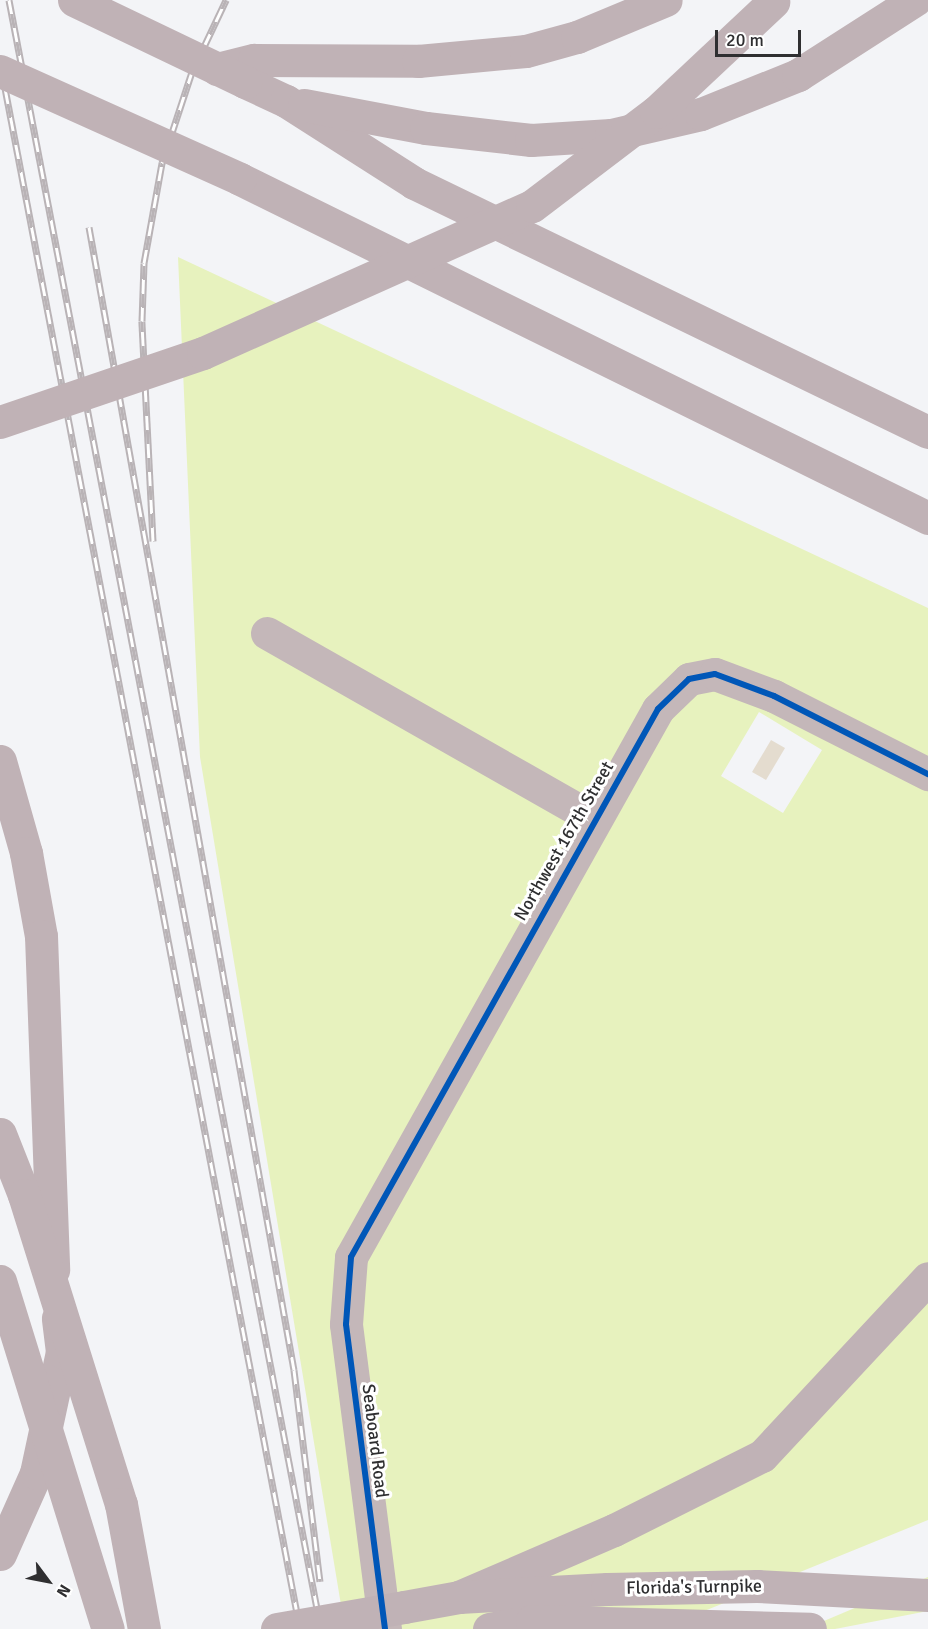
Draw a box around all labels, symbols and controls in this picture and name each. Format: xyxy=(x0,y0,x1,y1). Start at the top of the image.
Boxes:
scale bar xyxy=(718,18,804,56)
text: 20 m xyxy=(726,29,764,51)
street label: Northwest 167th Street xyxy=(510,757,618,925)
street label: Seaboard Road xyxy=(357,1383,393,1499)
north arrow xyxy=(18,1551,78,1611)
street label: Florida's Turnpike xyxy=(626,1575,762,1599)
text: N xyxy=(52,1581,75,1601)

